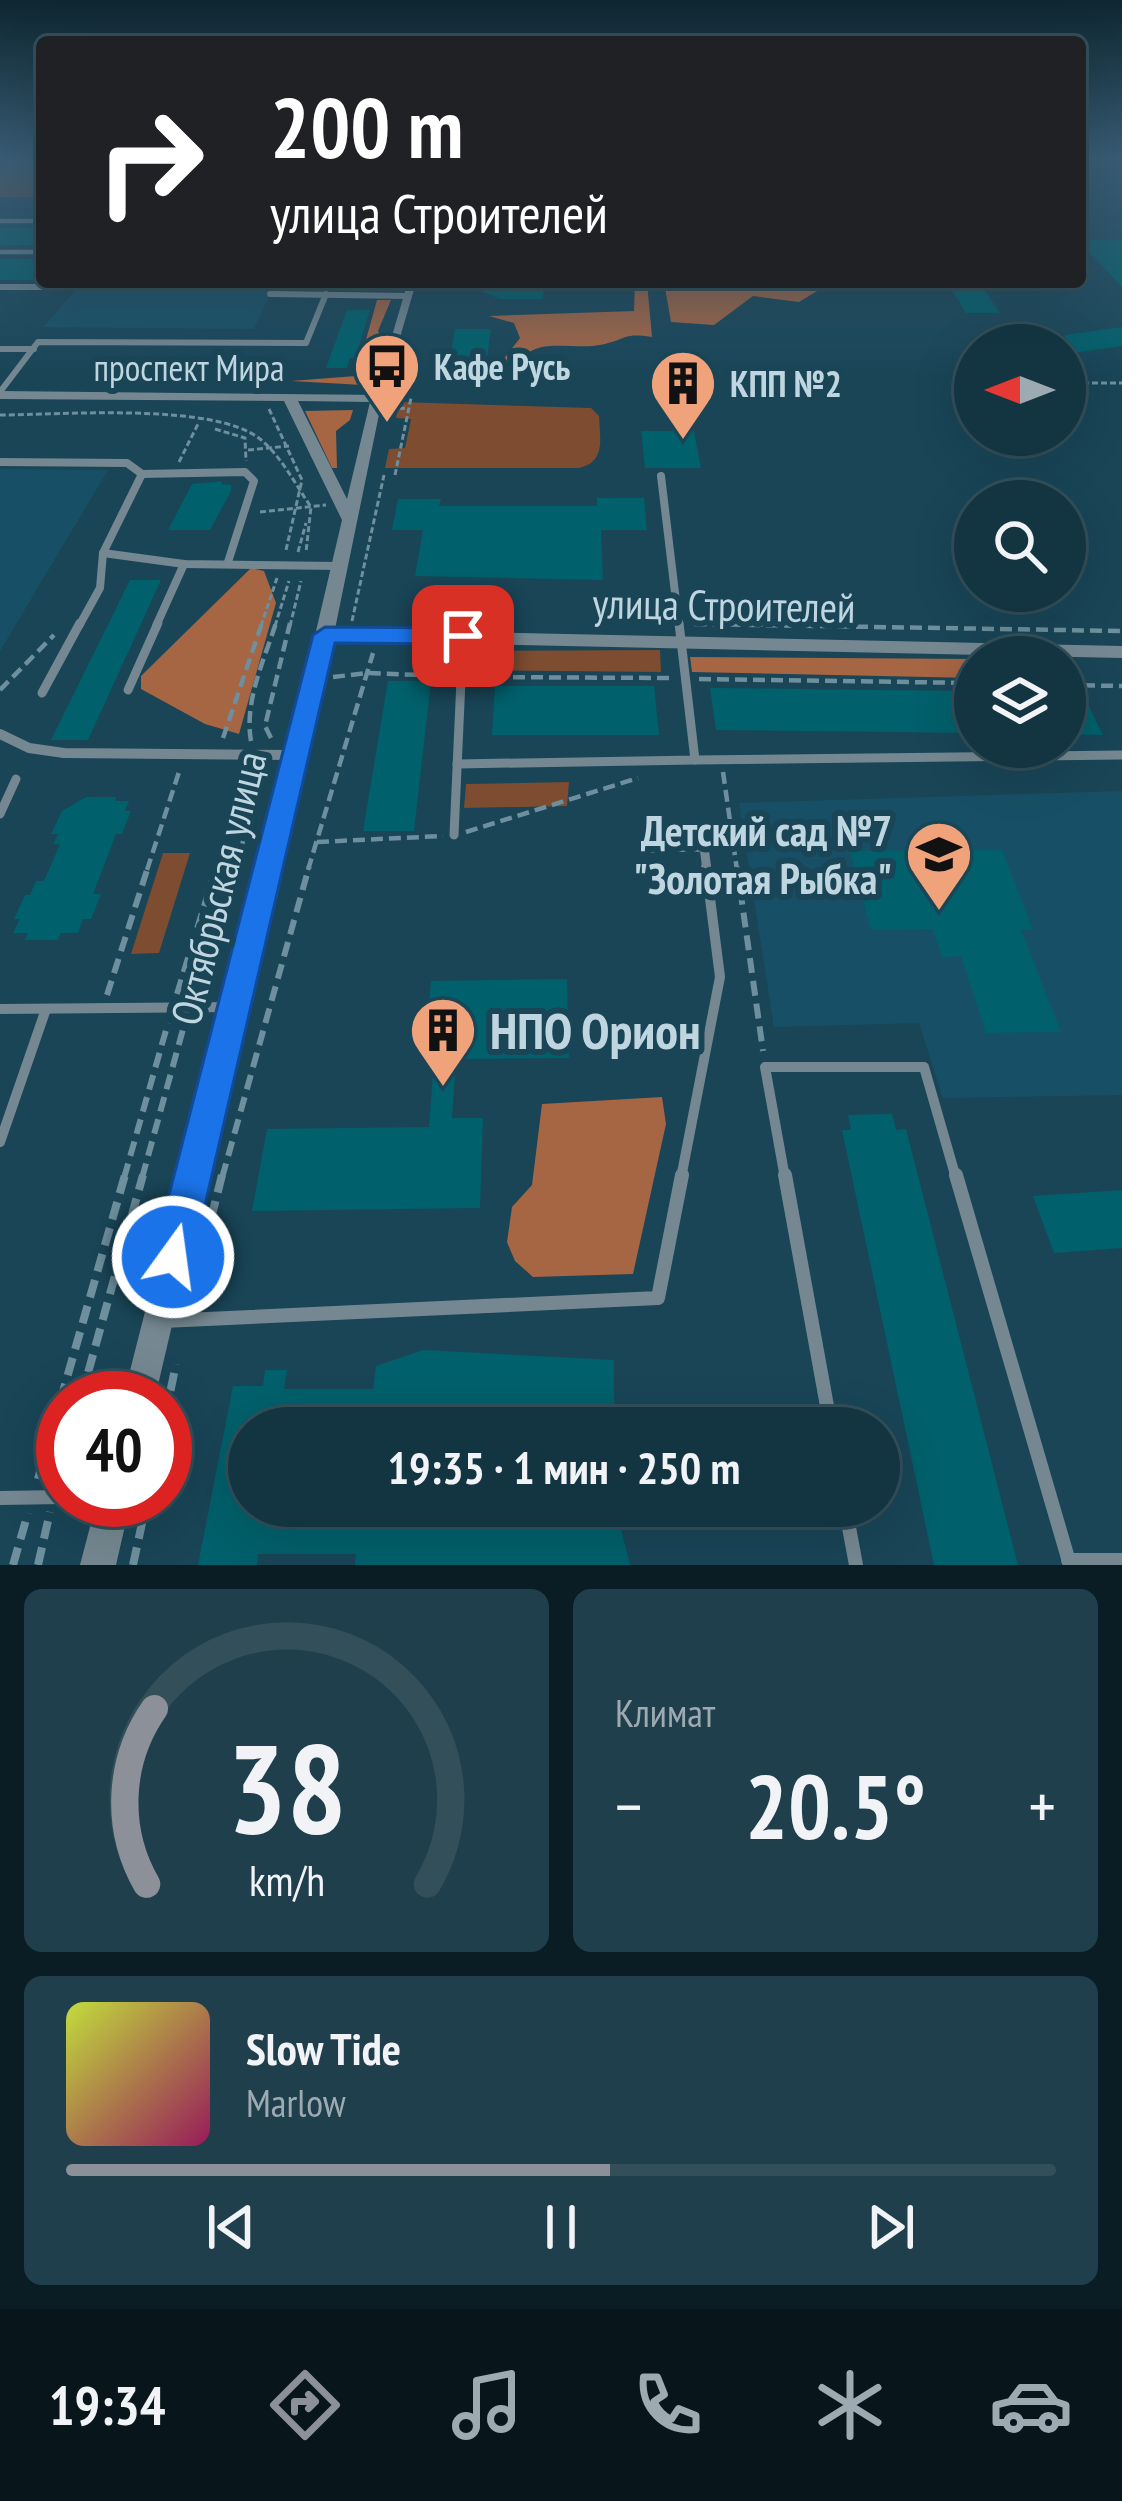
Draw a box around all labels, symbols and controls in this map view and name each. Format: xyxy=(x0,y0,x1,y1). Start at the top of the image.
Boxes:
text: 200 m xyxy=(270,72,463,181)
icon: right xyxy=(72,84,228,240)
text: улица Строителей xyxy=(270,178,608,248)
north arrow xyxy=(954,324,1086,456)
map controls xyxy=(954,324,1086,768)
bus stop icon: Кафе Русь xyxy=(352,331,422,425)
place label: Кафе Русь xyxy=(434,343,570,390)
street label: проспект Мира xyxy=(94,344,284,391)
building icon: КПП №2 xyxy=(648,348,718,442)
place label: КПП №2 xyxy=(730,360,842,407)
button: search xyxy=(954,480,1086,612)
street label: улица Строителей xyxy=(592,575,856,635)
pin xyxy=(412,585,514,687)
icon: arrive xyxy=(430,603,496,669)
button: layers xyxy=(954,636,1086,768)
street label: Октябрьская улица xyxy=(157,745,279,1031)
place label: Детский сад №7 "Золотая Рыбка" xyxy=(633,803,892,906)
school or university icon: Детский сад №7 "Золотая Рыбка" xyxy=(904,819,974,913)
building icon: НПО Орион xyxy=(408,995,478,1089)
place label: НПО Орион xyxy=(490,997,701,1063)
position arrow xyxy=(110,1194,236,1320)
speed limit sign: 40 xyxy=(36,1371,192,1527)
text: 19:35 · 1 мин · 250 m xyxy=(388,1438,740,1496)
text: Климат xyxy=(615,1687,715,1738)
text: 38 xyxy=(227,1706,346,1867)
text: 20.5° xyxy=(745,1747,926,1864)
text: − xyxy=(615,1763,642,1848)
text: + xyxy=(1029,1763,1056,1848)
text: km/h xyxy=(248,1851,325,1907)
text: Slow Tide xyxy=(246,2019,401,2077)
text: Marlow xyxy=(246,2077,346,2128)
icon: previous xyxy=(198,2194,264,2260)
icon: pause xyxy=(528,2194,594,2260)
icon: next xyxy=(858,2194,924,2260)
icon: directions xyxy=(263,2363,347,2447)
icon: music xyxy=(445,2363,529,2447)
icon: phone xyxy=(626,2363,710,2447)
icon: climate xyxy=(808,2363,892,2447)
icon: car xyxy=(989,2363,1073,2447)
text: 19:34 xyxy=(49,2370,166,2440)

